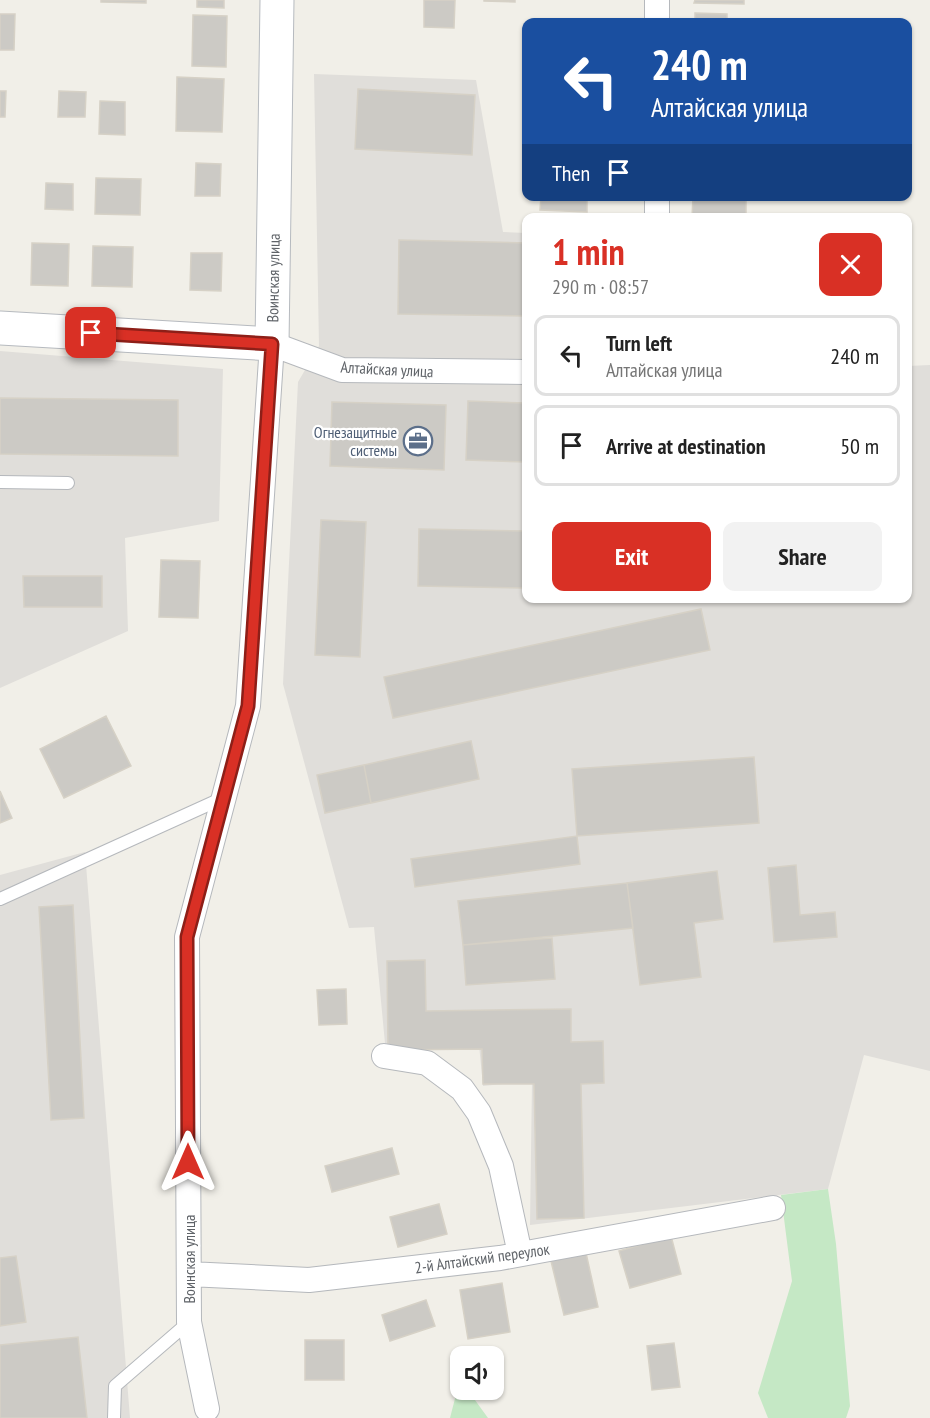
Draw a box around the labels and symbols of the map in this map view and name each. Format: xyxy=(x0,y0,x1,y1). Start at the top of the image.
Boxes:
street label: Воинская улица xyxy=(262,233,284,323)
pin xyxy=(65,307,116,358)
street label: Алтайская улица xyxy=(340,357,434,381)
place label: Огнезащитные системы xyxy=(314,422,397,460)
office icon: Огнезащитные системы xyxy=(402,425,434,457)
position arrow xyxy=(156,1130,220,1194)
street label: Воинская улица xyxy=(179,1214,199,1304)
street label: 2-й Алтайский переулок xyxy=(413,1239,551,1277)

